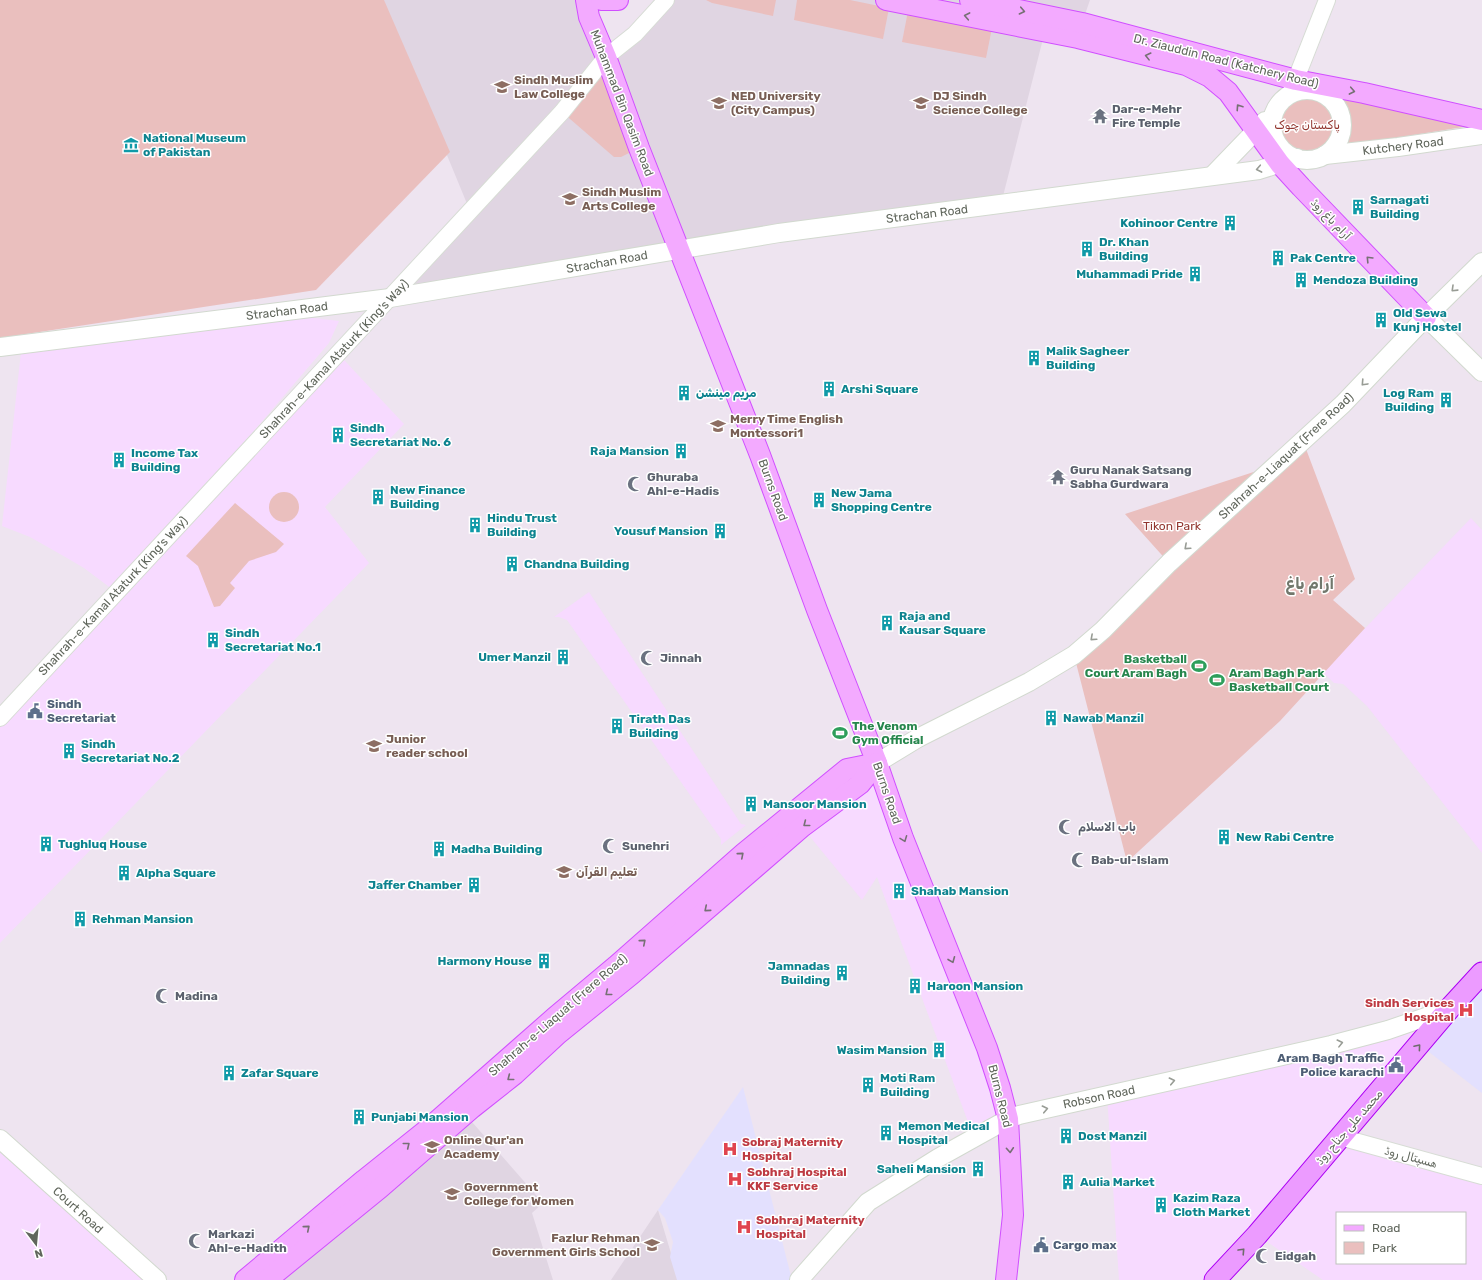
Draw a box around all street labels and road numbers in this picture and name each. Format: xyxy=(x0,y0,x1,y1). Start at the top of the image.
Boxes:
street label: Muhammad Bin Qasim Road xyxy=(588,28,656,178)
street label: Dr. Ziauddin Road (Katchery Road) xyxy=(1132,31,1320,91)
street label: Kutchery Road xyxy=(1362,134,1444,158)
street label: آرام باغ روڈ xyxy=(1307,196,1354,244)
street label: Strachan Road xyxy=(885,202,969,226)
street label: Strachan Road xyxy=(565,248,649,276)
street label: Shahrah-e-Kamal Ataturk (King's Way) xyxy=(257,277,411,441)
street label: Strachan Road xyxy=(245,299,329,323)
street label: Shahrah-e-Liaquat (Frere Road) xyxy=(1216,390,1356,522)
street label: Burns Road xyxy=(755,457,791,523)
street label: Shahrah-e-Kamal Ataturk (King's Way) xyxy=(36,514,190,678)
street label: Burns Road xyxy=(870,760,904,826)
street label: Shahrah-e-Liaquat (Frere Road) xyxy=(486,951,630,1079)
street label: Burns Road xyxy=(985,1063,1015,1129)
street label: Robson Road xyxy=(1062,1083,1136,1111)
street label: محمد علی جناح روڈ xyxy=(1313,1086,1387,1169)
street label: ھسپتال روڈ xyxy=(1383,1143,1439,1172)
street label: Court Road xyxy=(50,1184,106,1236)

